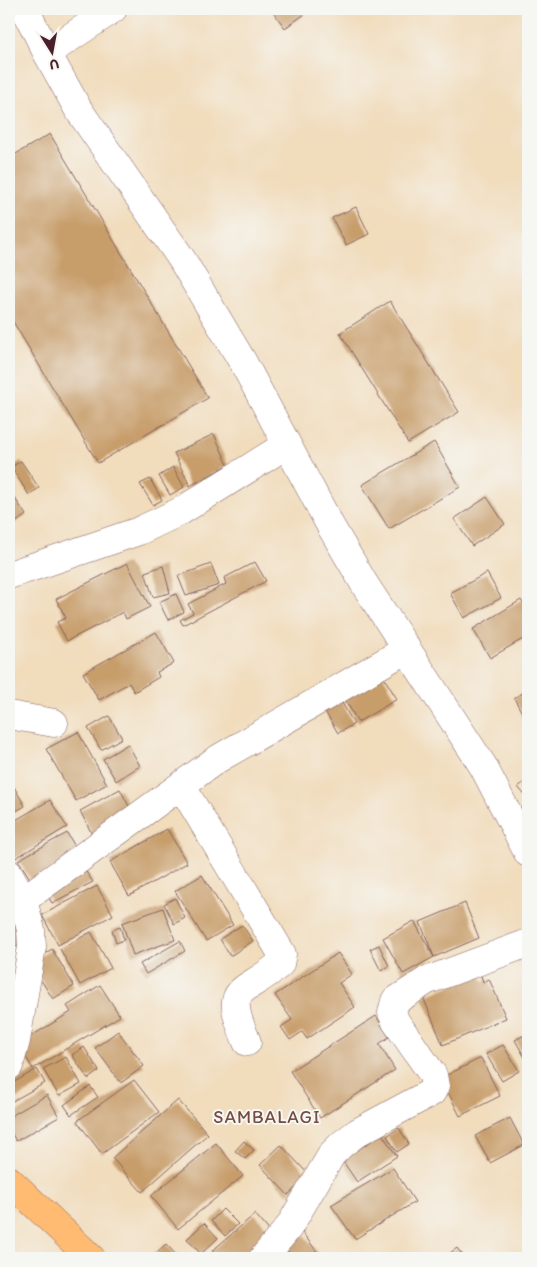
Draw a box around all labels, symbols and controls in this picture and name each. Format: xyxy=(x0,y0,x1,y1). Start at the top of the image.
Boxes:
north arrow xyxy=(28,28,78,78)
text: U xyxy=(48,55,61,74)
district label: SAMBALAGI xyxy=(213,1106,321,1128)

